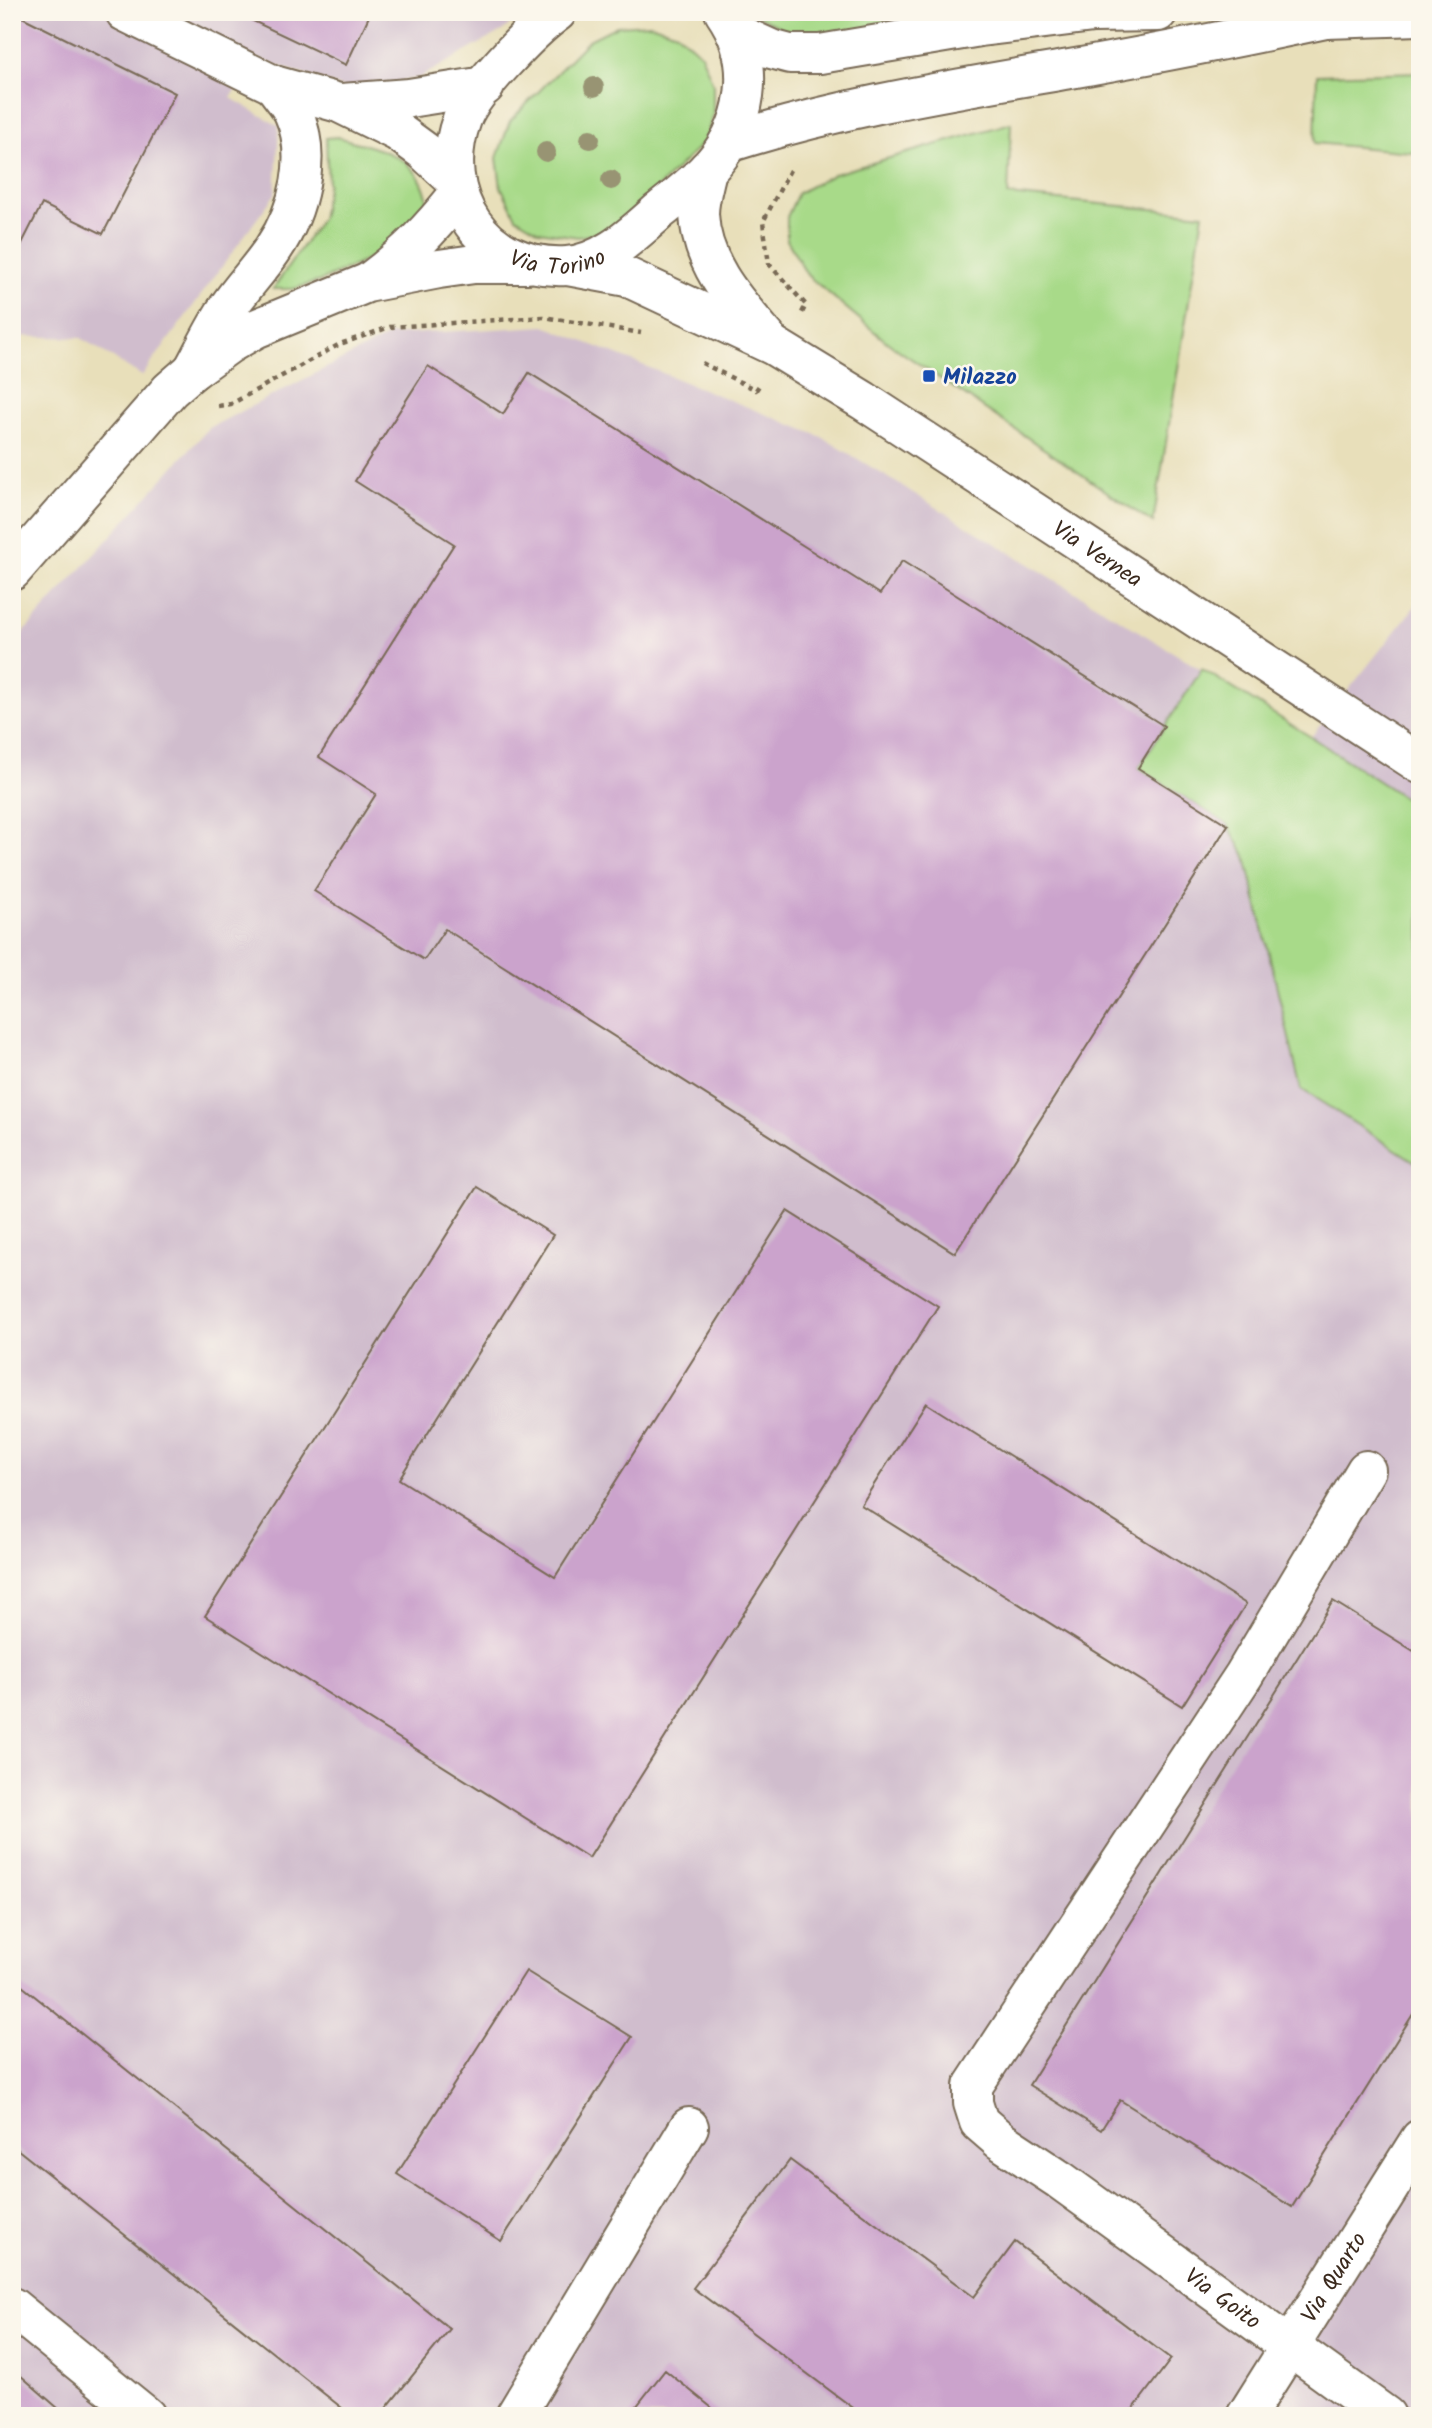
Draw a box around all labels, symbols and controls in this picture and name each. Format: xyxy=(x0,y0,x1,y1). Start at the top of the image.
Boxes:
street label: Via Torino xyxy=(504,240,613,286)
place label: Milazzo xyxy=(943,360,1017,396)
marker: Milazzo xyxy=(921,368,937,384)
street label: Via Vernea xyxy=(1044,512,1149,598)
street label: Via Quarto xyxy=(1293,2226,1377,2331)
street label: Via Goito xyxy=(1176,2260,1268,2340)

